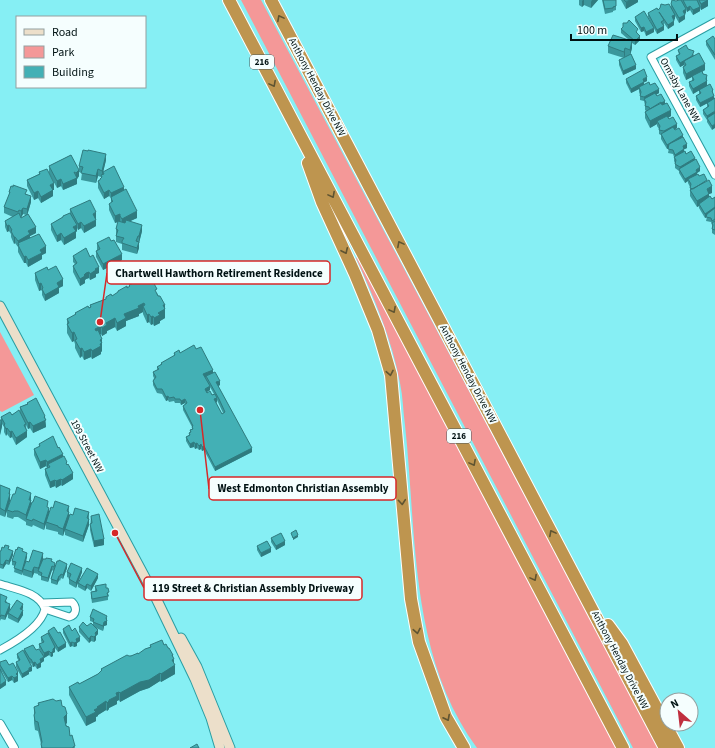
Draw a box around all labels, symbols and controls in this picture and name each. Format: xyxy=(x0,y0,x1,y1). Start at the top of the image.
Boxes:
one-way arrow xyxy=(278,15,285,22)
legend xyxy=(16,16,146,88)
scale bar xyxy=(571,16,677,42)
text: 100 m xyxy=(577,22,607,39)
text: Road xyxy=(52,24,78,41)
street label: Anthony Henday Drive NW xyxy=(285,35,349,139)
text: Park xyxy=(52,44,74,61)
road number: 216 xyxy=(250,55,274,69)
street label: Ormsby Lane NW xyxy=(657,55,703,125)
text: Building xyxy=(52,64,94,81)
one-way arrow xyxy=(269,80,276,87)
one-way arrow xyxy=(327,191,335,199)
one-way arrow xyxy=(397,241,404,248)
one-way arrow xyxy=(340,248,348,255)
callout: Chartwell Hawthorn Retirement Residence xyxy=(107,261,330,284)
text: Chartwell Hawthorn Retirement Residence xyxy=(115,266,323,281)
one-way arrow xyxy=(388,306,396,314)
street label: Anthony Henday Drive NW xyxy=(436,322,500,426)
one-way arrow xyxy=(385,369,393,376)
street label: 199 Street NW xyxy=(67,417,107,475)
road number: 216 xyxy=(447,429,471,443)
one-way arrow xyxy=(468,458,476,466)
callout: West Edmonton Christian Assembly xyxy=(209,477,396,500)
text: West Edmonton Christian Assembly xyxy=(217,481,389,496)
one-way arrow xyxy=(397,499,406,505)
one-way arrow xyxy=(550,530,557,537)
one-way arrow xyxy=(529,573,536,581)
callout: 119 Street & Christian Assembly Driveway xyxy=(144,577,362,600)
text: 119 Street & Christian Assembly Driveway xyxy=(152,581,354,596)
street label: Anthony Henday Drive NW xyxy=(588,608,652,712)
one-way arrow xyxy=(412,628,421,634)
north arrow xyxy=(659,692,699,732)
text: N xyxy=(668,695,681,712)
one-way arrow xyxy=(442,714,450,721)

